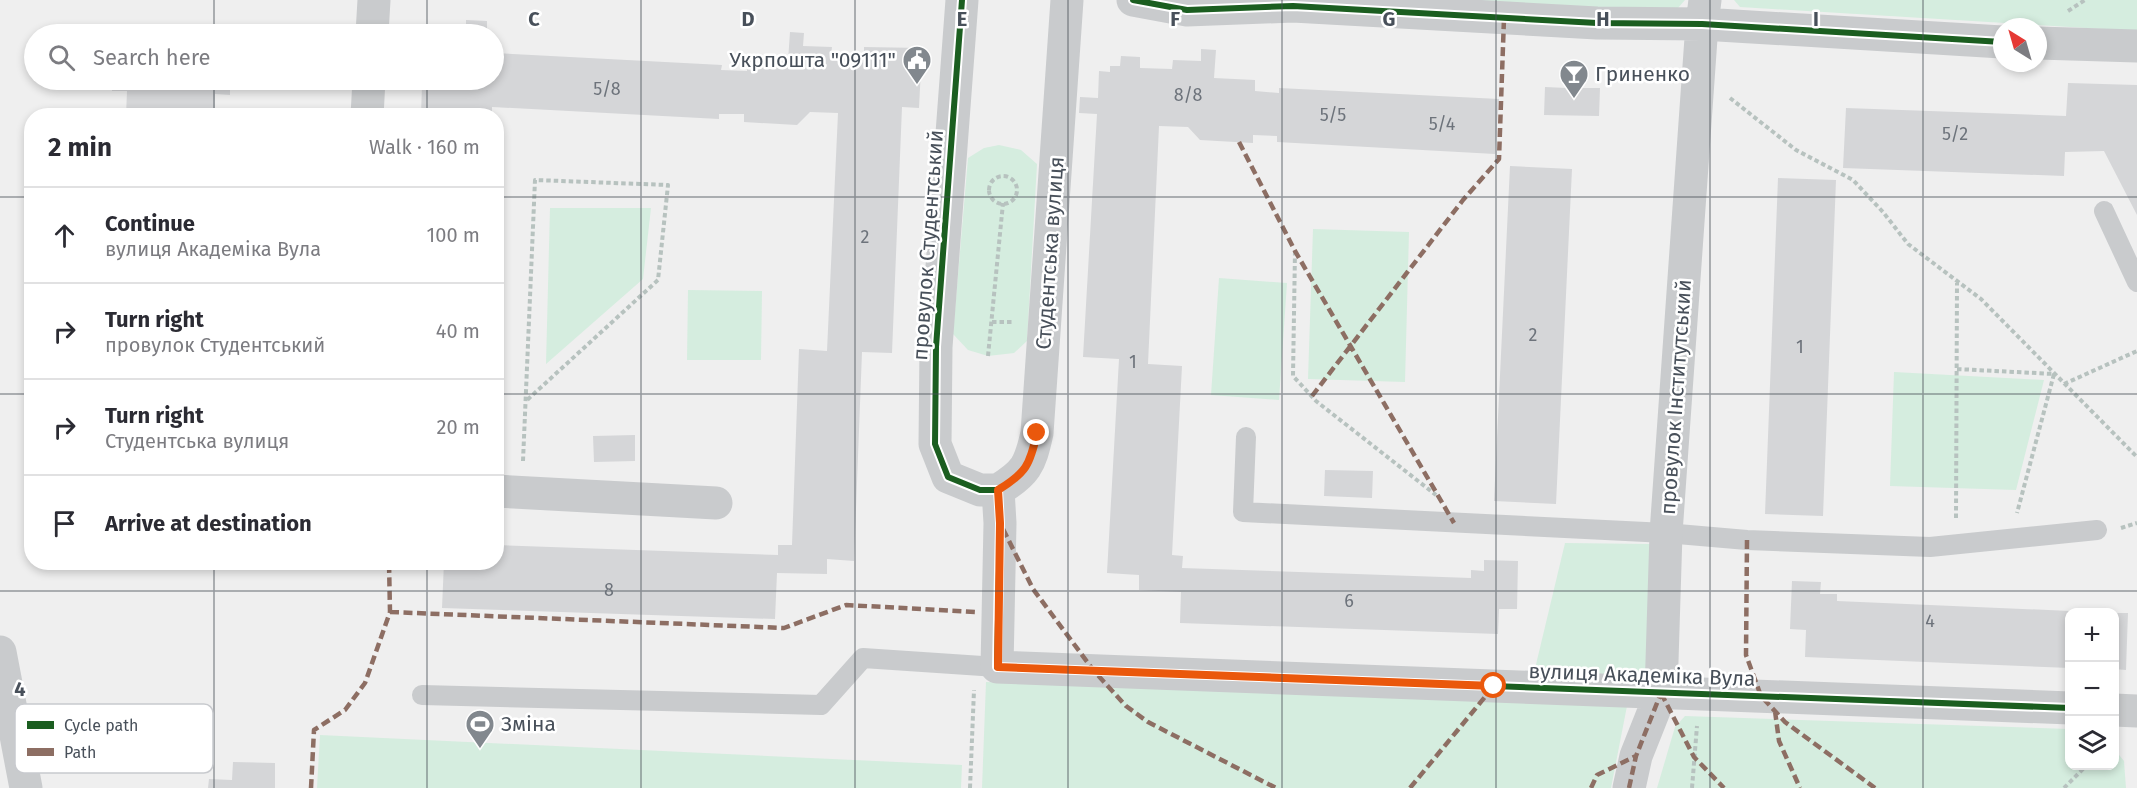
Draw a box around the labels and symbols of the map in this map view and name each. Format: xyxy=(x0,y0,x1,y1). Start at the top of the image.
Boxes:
text: C xyxy=(528,7,540,31)
text: D xyxy=(741,7,755,31)
text: E xyxy=(957,7,967,31)
text: F xyxy=(1170,7,1180,31)
text: G xyxy=(1383,7,1395,31)
text: H xyxy=(1596,7,1610,31)
text: I xyxy=(1813,7,1819,31)
north arrow xyxy=(1993,18,2047,72)
public building icon: Укрпошта "09111" xyxy=(901,44,933,86)
place label: Укрпошта "09111" xyxy=(730,47,896,73)
bar icon: Гриненко xyxy=(1558,58,1590,100)
place label: Гриненко xyxy=(1595,61,1690,87)
house number: 5/8 xyxy=(593,78,621,100)
house number: 8/8 xyxy=(1174,84,1202,106)
house number: 5/5 xyxy=(1320,104,1346,126)
house number: 5/4 xyxy=(1429,113,1456,135)
house number: 5/2 xyxy=(1942,123,1968,145)
street label: провулок Студентський xyxy=(907,129,949,361)
street label: Студентська вулиця xyxy=(1030,156,1070,350)
house number: 2 xyxy=(861,226,870,248)
street label: провулок Інститутський xyxy=(1655,278,1697,516)
house number: 2 xyxy=(1529,324,1538,346)
house number: 1 xyxy=(1796,336,1804,358)
house number: 1 xyxy=(1129,351,1137,373)
route end xyxy=(1023,419,1049,445)
house number: 8 xyxy=(604,579,614,601)
house number: 6 xyxy=(1344,590,1354,612)
house number: 4 xyxy=(1925,610,1935,632)
street label: вулиця Академіка Вула xyxy=(1528,658,1756,692)
route start xyxy=(1480,672,1506,698)
text: 4 xyxy=(14,677,26,701)
legend xyxy=(15,704,213,773)
sports icon: Зміна xyxy=(464,708,496,750)
place label: Зміна xyxy=(501,711,556,737)
text: Cycle path xyxy=(64,716,138,735)
text: Path xyxy=(64,743,96,762)

